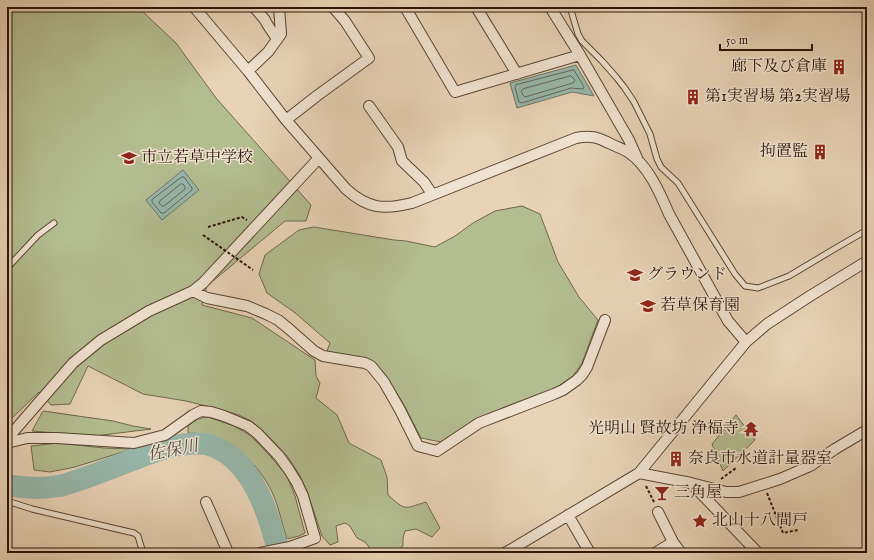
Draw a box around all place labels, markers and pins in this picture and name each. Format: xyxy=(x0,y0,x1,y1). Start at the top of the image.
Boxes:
place label: 廊下及び倉庫 xyxy=(731,57,827,77)
building icon: 廊下及び倉庫 xyxy=(830,58,848,76)
place label: 第1実習場 第2実習場 xyxy=(705,87,850,107)
building icon: 第1実習場 第2実習場 xyxy=(684,88,702,106)
place label: 拘置監 xyxy=(760,142,808,162)
building icon: 拘置監 xyxy=(811,143,829,161)
place label: 市立若草中学校 xyxy=(141,148,253,168)
school or university icon: 市立若草中学校 xyxy=(120,149,138,167)
place label: グラウンド xyxy=(647,265,727,285)
school or university icon: グラウンド xyxy=(626,266,644,284)
place label: 若草保育園 xyxy=(660,296,740,316)
school or university icon: 若草保育園 xyxy=(639,297,657,315)
place label: 光明山 賢故坊 浄福寺 xyxy=(588,419,739,439)
temple icon: 光明山 賢故坊 浄福寺 xyxy=(742,420,760,438)
place label: 奈良市水道計量器室 xyxy=(688,449,832,469)
building icon: 奈良市水道計量器室 xyxy=(667,450,685,468)
place label: 三角屋 xyxy=(674,483,722,503)
bar icon: 三角屋 xyxy=(653,484,671,502)
place label: 北山十八間戸 xyxy=(712,511,808,531)
place icon: 北山十八間戸 xyxy=(691,512,709,530)

